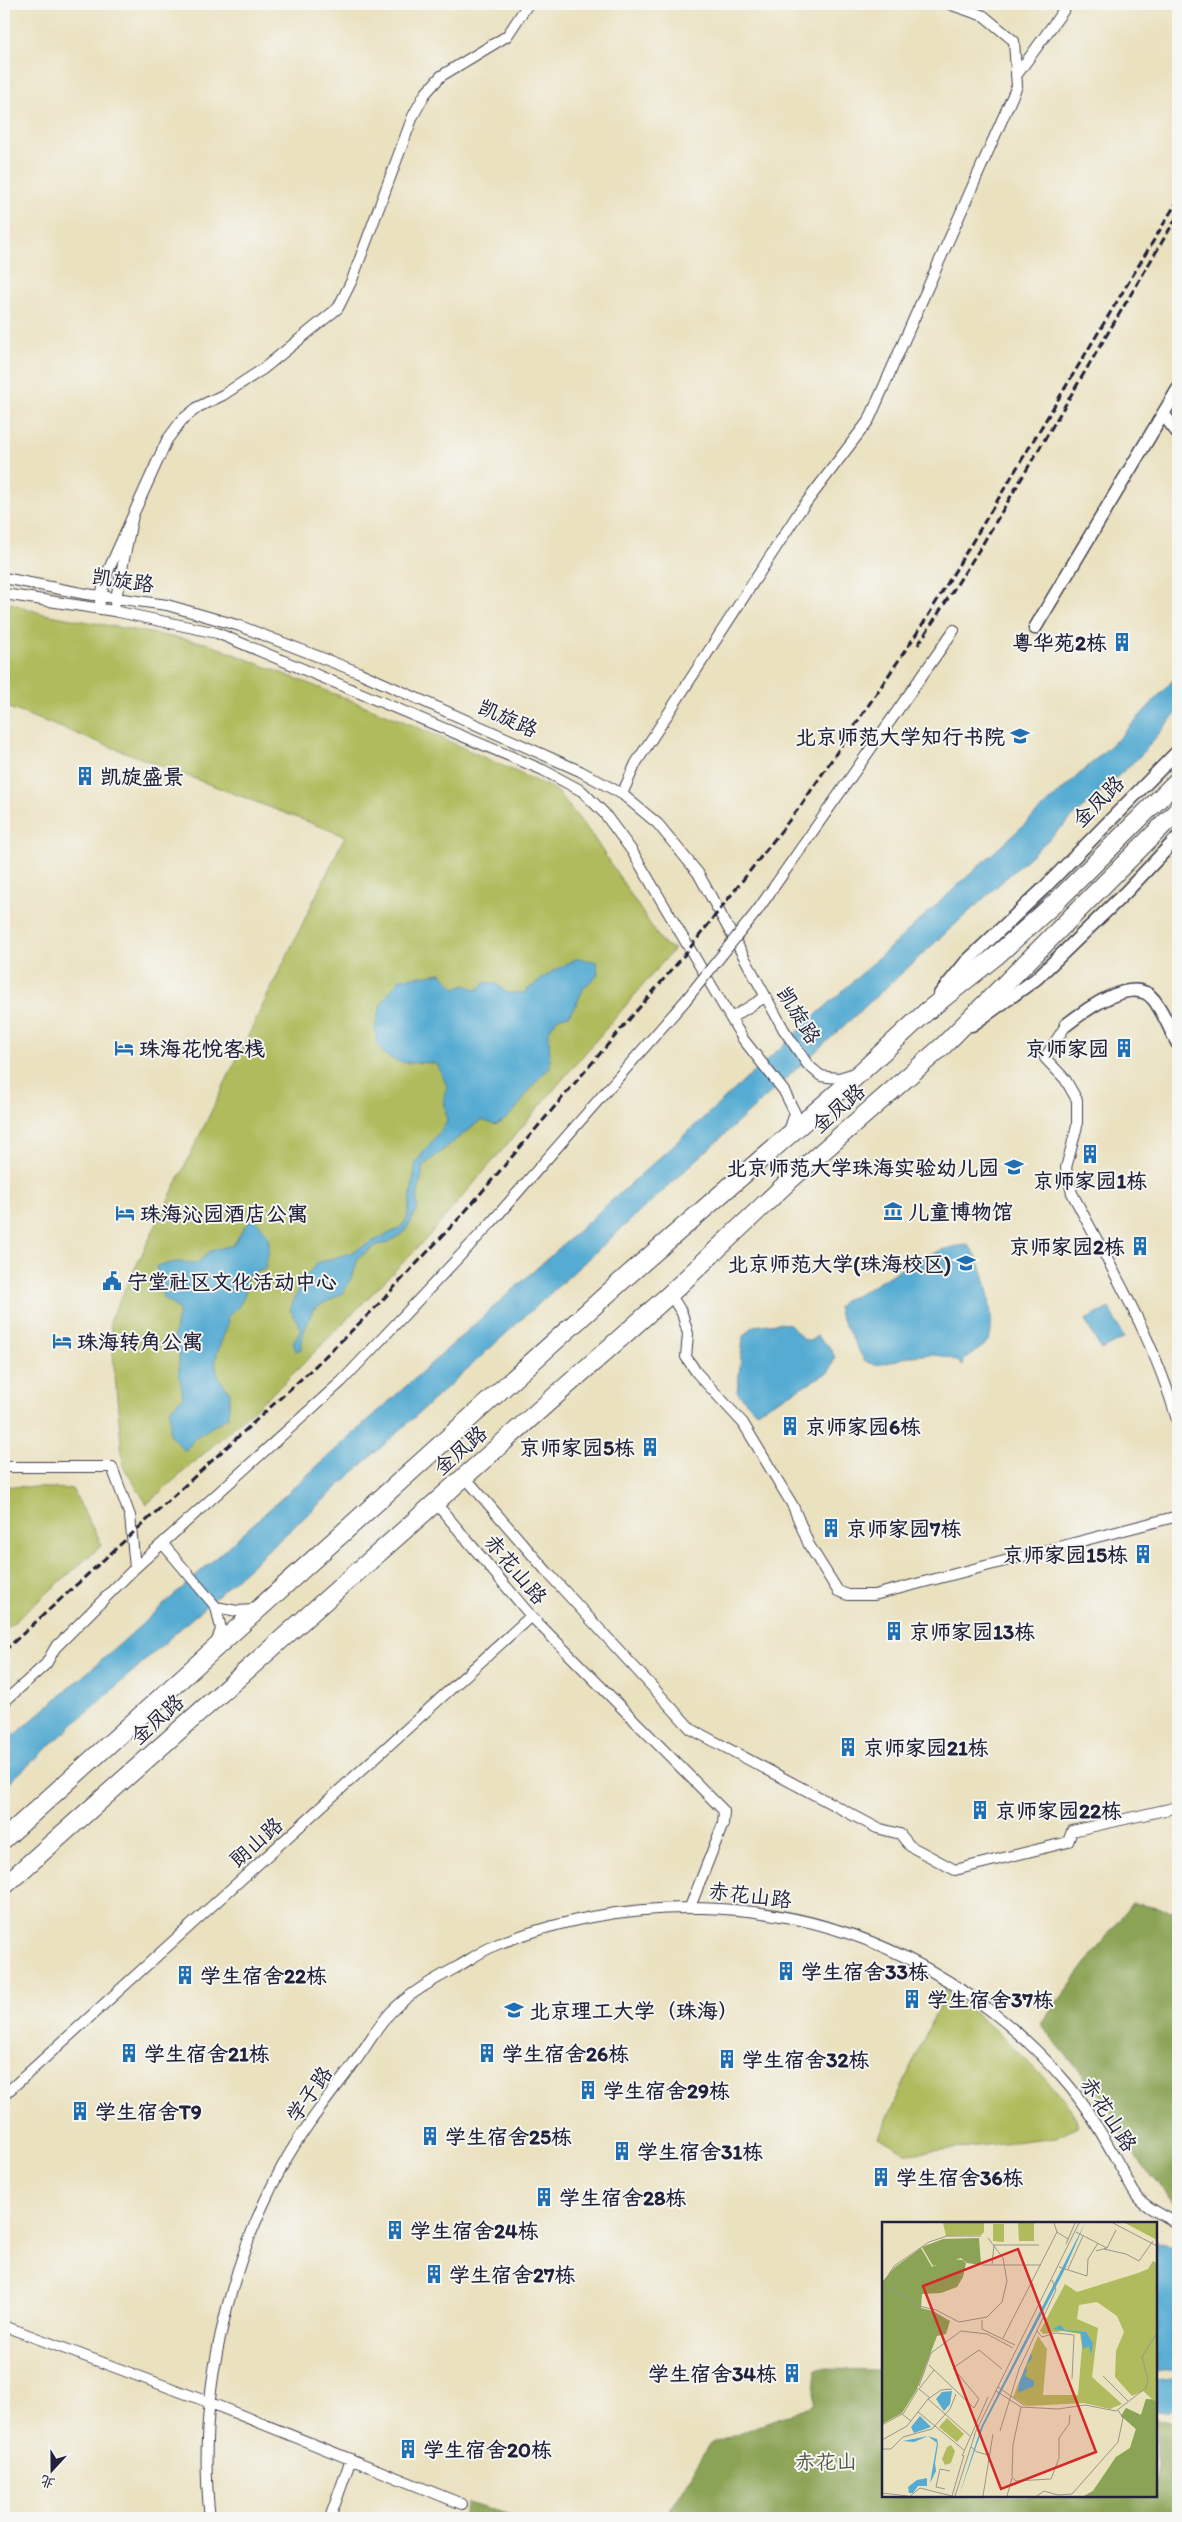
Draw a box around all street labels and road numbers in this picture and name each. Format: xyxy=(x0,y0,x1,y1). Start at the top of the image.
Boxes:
street label: 凯旋路 xyxy=(90,563,156,597)
street label: 凯旋路 xyxy=(474,694,542,742)
street label: 金凤路 xyxy=(1067,770,1129,832)
street label: 凯旋路 xyxy=(772,982,826,1048)
street label: 金凤路 xyxy=(806,1078,870,1138)
street label: 金凤路 xyxy=(428,1420,492,1480)
street label: 赤花山路 xyxy=(479,1529,553,1609)
street label: 金凤路 xyxy=(125,1689,189,1749)
street label: 朗山路 xyxy=(224,1812,288,1872)
street label: 赤花山路 xyxy=(707,1877,793,1913)
street label: 学子路 xyxy=(281,2061,337,2127)
street label: 赤花山路 xyxy=(1076,2072,1142,2156)

